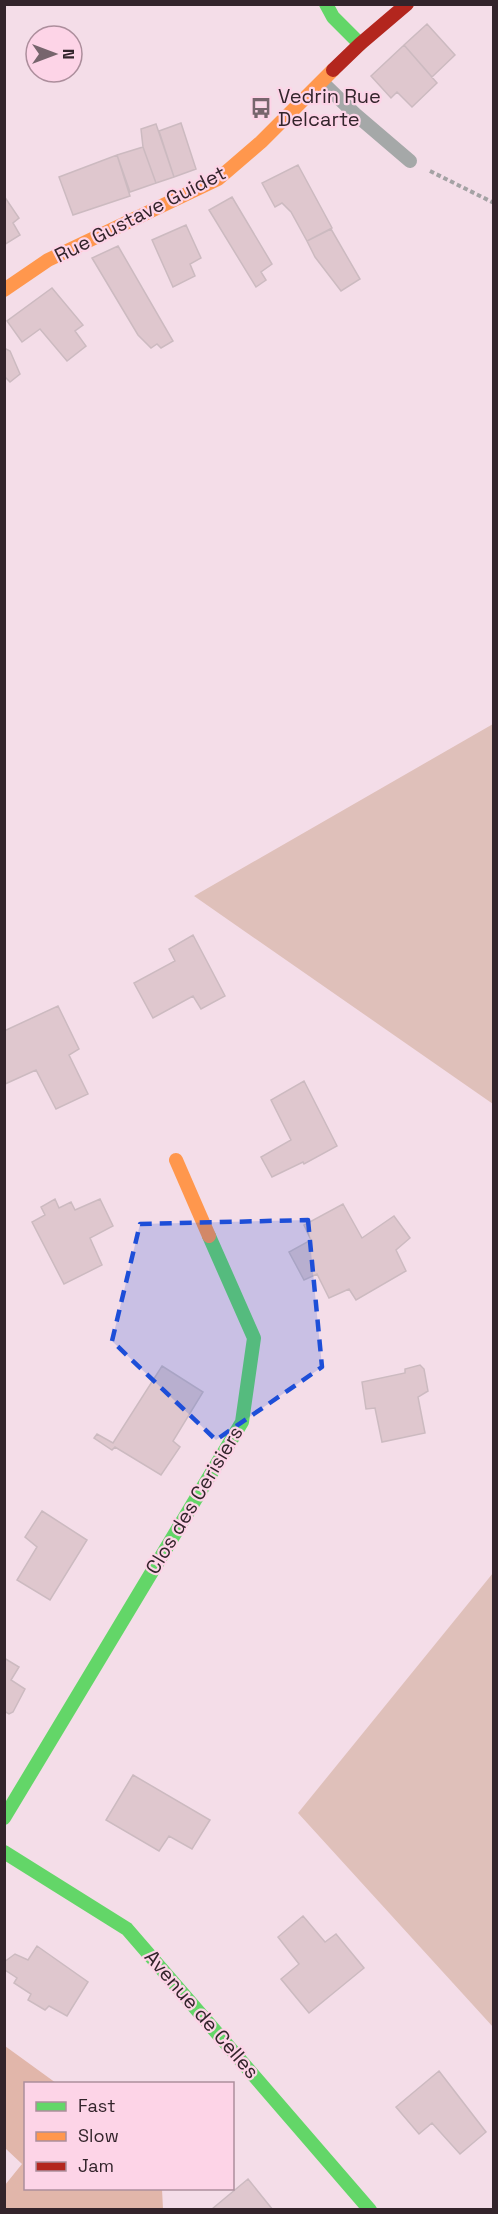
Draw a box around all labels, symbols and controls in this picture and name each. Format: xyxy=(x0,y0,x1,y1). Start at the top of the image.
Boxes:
north arrow xyxy=(24,24,84,84)
text: N xyxy=(58,49,79,59)
place label: Vedrin Rue Delcarte xyxy=(278,83,381,132)
bus stop icon: Vedrin Rue Delcarte xyxy=(249,96,273,120)
street label: Rue Gustave Guidet xyxy=(50,160,230,268)
street label: Clos des Cerisiers xyxy=(139,1421,249,1579)
street label: Avenue de Celles xyxy=(139,1944,265,2084)
legend xyxy=(24,2082,234,2190)
text: Fast xyxy=(78,2094,115,2117)
text: Slow xyxy=(78,2124,119,2147)
text: Jam xyxy=(78,2154,114,2177)

